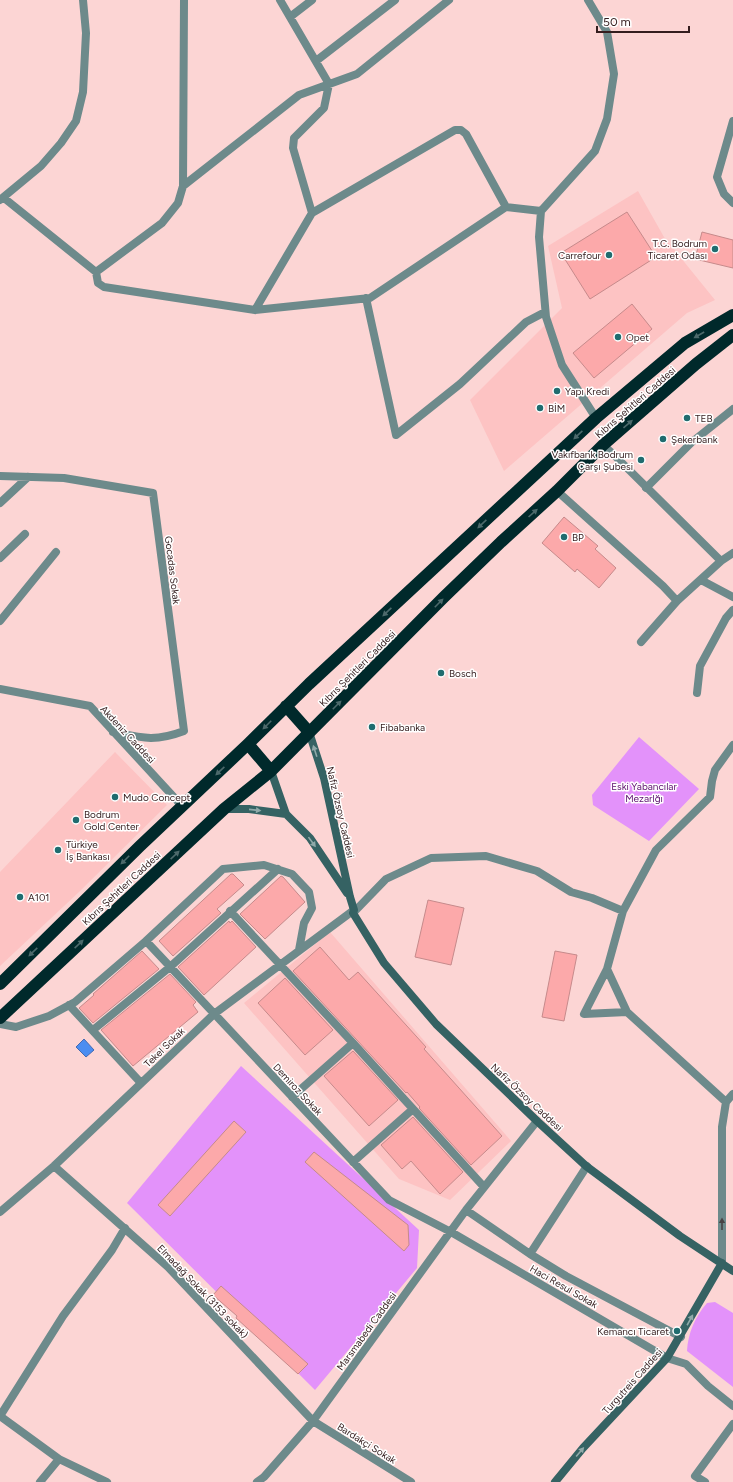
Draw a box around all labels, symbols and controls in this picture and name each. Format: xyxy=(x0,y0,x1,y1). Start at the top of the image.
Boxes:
scale bar xyxy=(597,8,689,34)
text: 50 m xyxy=(603,15,631,29)
place label: T.C. Bodrum Ticaret Odası xyxy=(648,237,707,262)
marker: T.C. Bodrum Ticaret Odası xyxy=(710,244,720,254)
place label: Carrefour xyxy=(558,249,602,262)
marker: Carrefour xyxy=(604,250,614,260)
place label: Opet xyxy=(626,331,649,344)
one-way arrow xyxy=(694,331,704,339)
marker: Opet xyxy=(613,332,623,342)
street label: Kıbrıs Şehitleri Caddesi xyxy=(592,364,678,441)
place label: Yapı Kredi xyxy=(565,385,609,398)
marker: Yapı Kredi xyxy=(552,386,562,396)
place label: BİM xyxy=(548,402,565,415)
marker: BİM xyxy=(535,403,545,413)
place label: TEB xyxy=(695,412,713,425)
marker: TEB xyxy=(682,413,692,423)
one-way arrow xyxy=(622,420,633,429)
one-way arrow xyxy=(572,431,583,440)
place label: Şekerbank xyxy=(671,433,718,446)
marker: Şekerbank xyxy=(658,434,668,444)
place label: Vakıfbank Bodrum Çarşı Şubesi xyxy=(551,448,633,473)
marker: Vakıfbank Bodrum Çarşı Şubesi xyxy=(636,455,646,465)
one-way arrow xyxy=(528,509,538,518)
one-way arrow xyxy=(477,519,487,529)
place label: BP xyxy=(572,531,584,544)
marker: BP xyxy=(559,532,569,542)
street label: Gocadas Sokak xyxy=(162,535,183,605)
one-way arrow xyxy=(434,598,444,608)
one-way arrow xyxy=(382,607,392,617)
street label: Kıbrıs Şehitleri Caddesi xyxy=(316,627,398,709)
place label: Bosch xyxy=(449,667,477,680)
marker: Bosch xyxy=(436,668,446,678)
one-way arrow xyxy=(332,700,342,710)
street label: Akdeniz Caddesi xyxy=(97,703,158,766)
one-way arrow xyxy=(262,720,272,730)
place label: Fibabanka xyxy=(380,721,425,734)
marker: Fibabanka xyxy=(367,722,377,732)
one-way arrow xyxy=(312,744,318,756)
street label: Nafiz Özsoy Caddesi xyxy=(324,765,357,859)
one-way arrow xyxy=(215,766,225,776)
park label: Eski Yabancılar Mezarlğı xyxy=(611,780,677,805)
place label: Mudo Concept xyxy=(123,791,191,804)
marker: Mudo Concept xyxy=(110,792,120,802)
one-way arrow xyxy=(249,807,261,813)
place label: Bodrum Gold Center xyxy=(84,808,139,833)
marker: Bodrum Gold Center xyxy=(71,815,81,825)
one-way arrow xyxy=(308,837,316,847)
place label: Türkiye İş Bankası xyxy=(66,838,110,863)
marker: Türkiye İş Bankası xyxy=(53,845,63,855)
street label: Kıbrıs Şehitleri Caddesi xyxy=(79,849,163,928)
one-way arrow xyxy=(169,851,180,860)
one-way arrow xyxy=(120,855,130,865)
place label: A101 xyxy=(28,891,49,904)
marker: A101 xyxy=(15,892,25,902)
one-way arrow xyxy=(75,940,84,949)
one-way arrow xyxy=(28,947,38,956)
street label: Tekel Sokak xyxy=(141,1025,188,1070)
street label: Demiroz Sokak xyxy=(270,1061,325,1118)
street label: Nafiz Özsoy Caddesi xyxy=(488,1061,565,1134)
one-way arrow xyxy=(719,1217,725,1230)
street label: Elmadağ Sokak (3153 sokak) xyxy=(154,1242,251,1341)
street label: Haci Resul Sokak xyxy=(528,1262,600,1311)
street label: Marsmabedi Caddesi xyxy=(334,1290,399,1373)
one-way arrow xyxy=(686,1315,693,1326)
place label: Kemancı Ticaret xyxy=(597,1325,669,1338)
marker: Kemancı Ticaret xyxy=(672,1326,682,1336)
street label: Turgutreis Caddesi xyxy=(599,1346,665,1417)
street label: Bardakçi Sokak xyxy=(335,1420,399,1467)
one-way arrow xyxy=(575,1447,584,1457)

